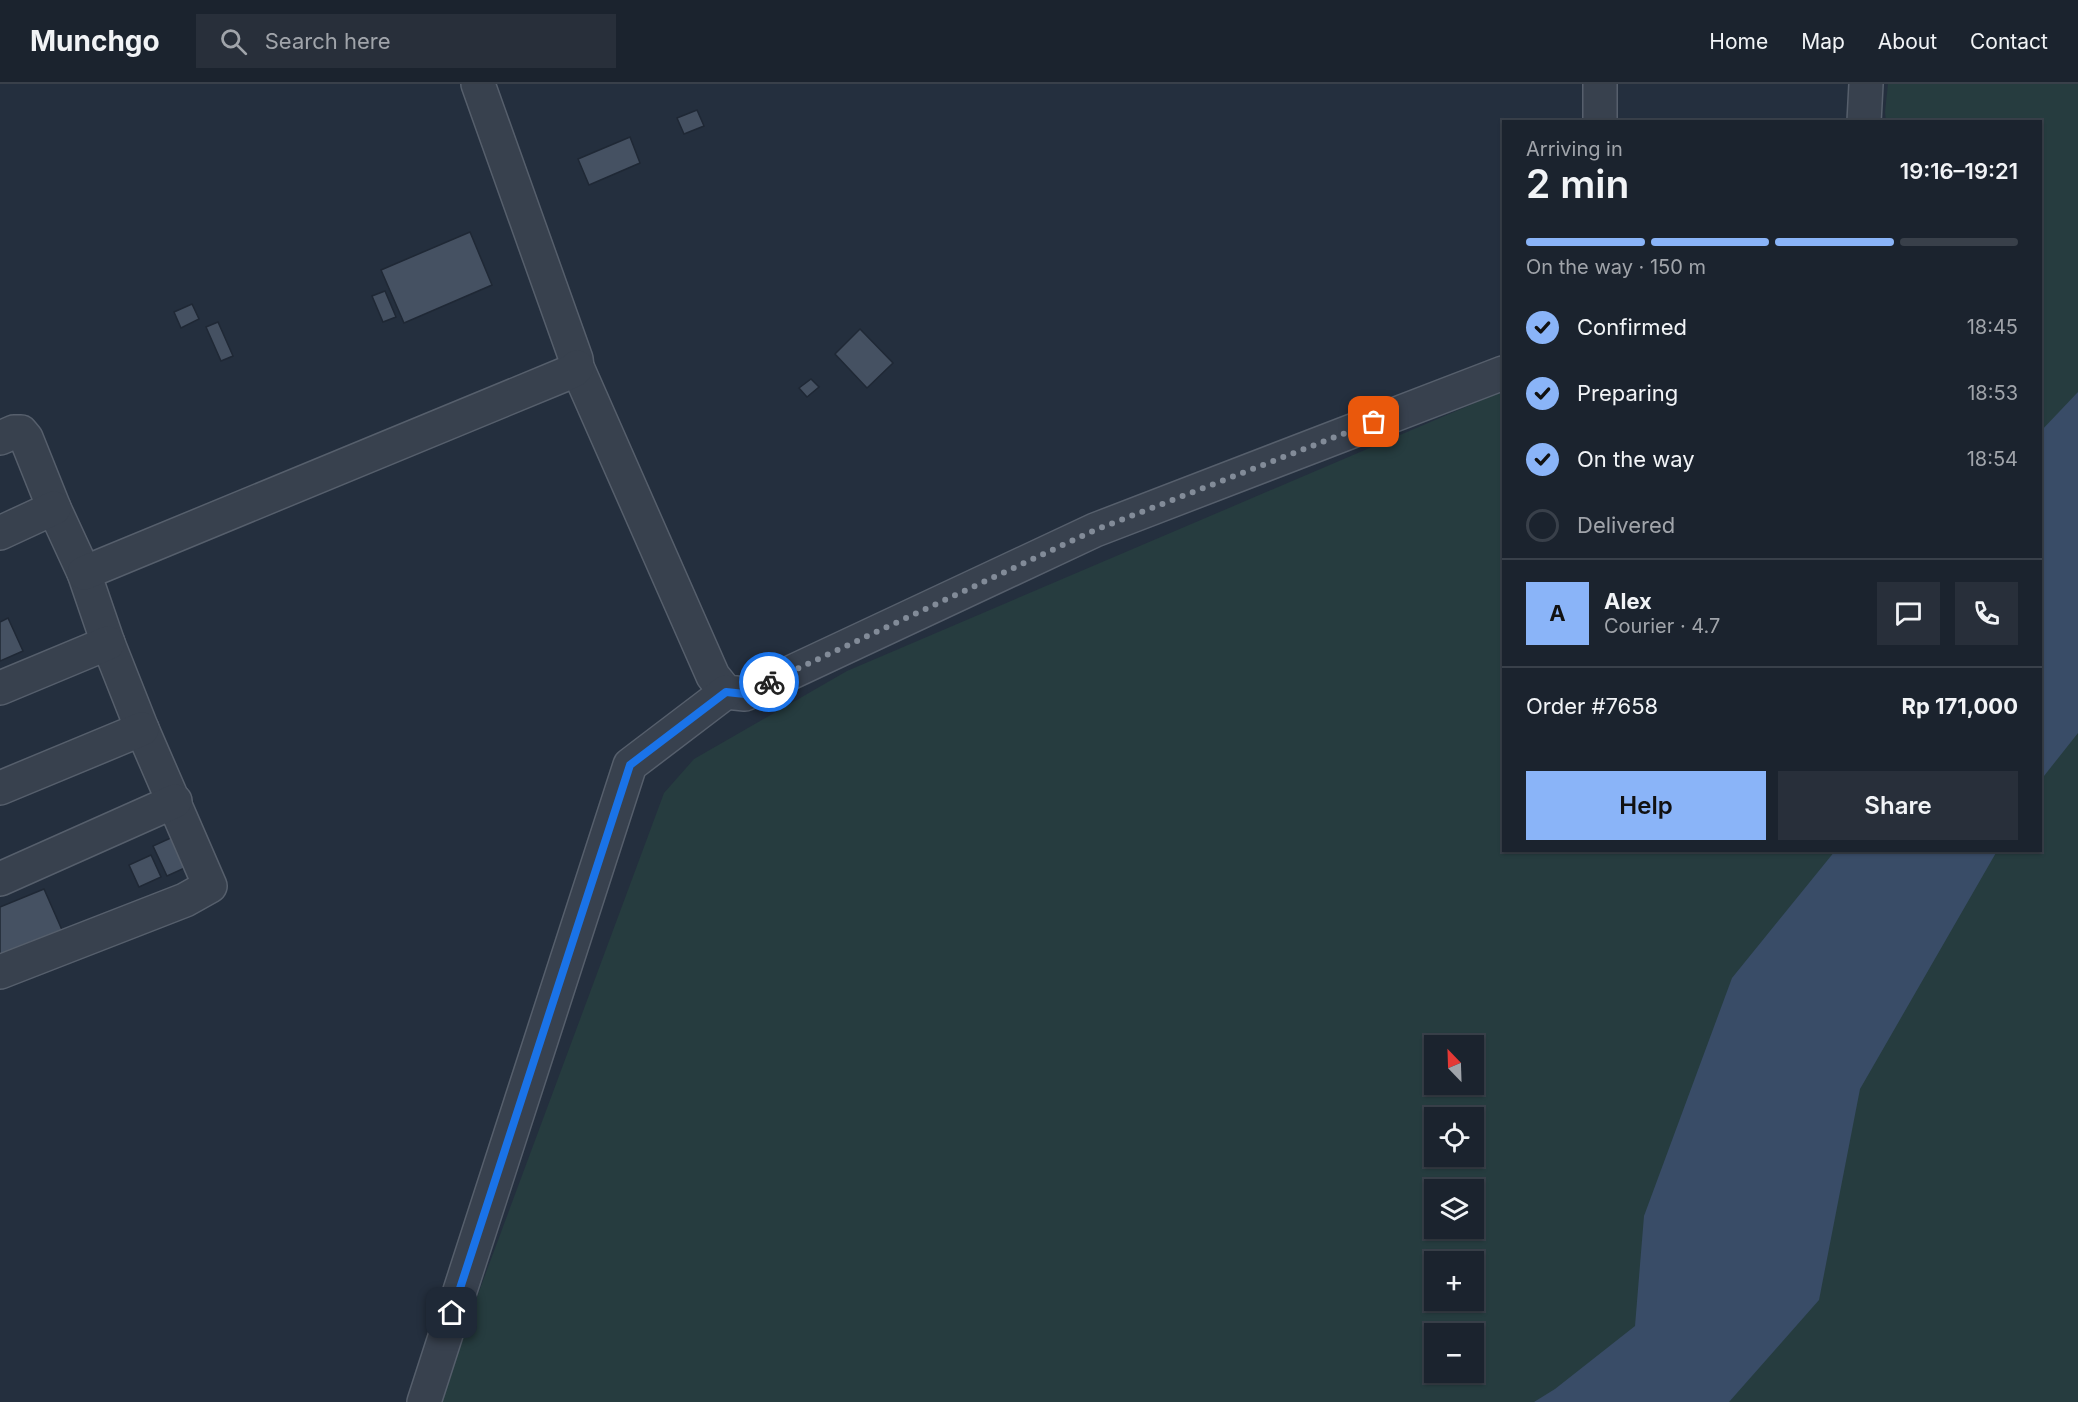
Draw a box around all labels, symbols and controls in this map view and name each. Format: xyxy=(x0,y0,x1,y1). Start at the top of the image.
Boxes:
search box xyxy=(196,14,616,68)
text: Munchgo xyxy=(30,24,160,58)
icon: search xyxy=(217,25,250,58)
text: Search here xyxy=(265,28,391,54)
text: Home xyxy=(1709,29,1768,54)
text: Map xyxy=(1801,29,1845,54)
text: About xyxy=(1878,29,1937,54)
text: Contact xyxy=(1970,29,2048,54)
text: Arriving in xyxy=(1526,137,1623,161)
text: 19:16–19:21 xyxy=(1900,158,2018,184)
text: 2 min xyxy=(1526,160,1629,207)
text: On the way · 150 m xyxy=(1526,255,1706,279)
icon: check xyxy=(1526,311,1559,344)
text: Confirmed xyxy=(1577,314,1687,340)
text: 18:45 xyxy=(1967,315,2018,339)
icon: check xyxy=(1526,377,1559,410)
text: Preparing xyxy=(1577,380,1678,406)
text: 18:53 xyxy=(1967,381,2018,405)
pin xyxy=(1348,396,1399,447)
icon: bag xyxy=(1357,405,1390,438)
icon: check xyxy=(1526,443,1559,476)
text: On the way xyxy=(1577,446,1695,472)
text: 18:54 xyxy=(1967,447,2018,471)
text: Delivered xyxy=(1577,512,1675,538)
button: chat xyxy=(1877,582,1940,645)
button: phone xyxy=(1955,582,2018,645)
text: Alex xyxy=(1604,588,1652,614)
text: A xyxy=(1549,600,1566,626)
text: Courier · 4.7 xyxy=(1604,614,1720,638)
courier xyxy=(739,652,799,712)
icon: bike xyxy=(753,666,786,699)
text: Order #7658 xyxy=(1526,693,1658,719)
text: Rp 171,000 xyxy=(1902,693,2018,719)
button: Help xyxy=(1526,771,1766,840)
button: Share xyxy=(1778,771,2018,840)
north arrow xyxy=(1424,1035,1484,1095)
map controls xyxy=(1424,1035,1484,1383)
button: locate xyxy=(1424,1107,1484,1167)
button: layers xyxy=(1424,1179,1484,1239)
button: + xyxy=(1424,1251,1484,1311)
pin xyxy=(426,1287,477,1338)
icon: home xyxy=(435,1296,468,1329)
button: − xyxy=(1424,1323,1484,1383)

